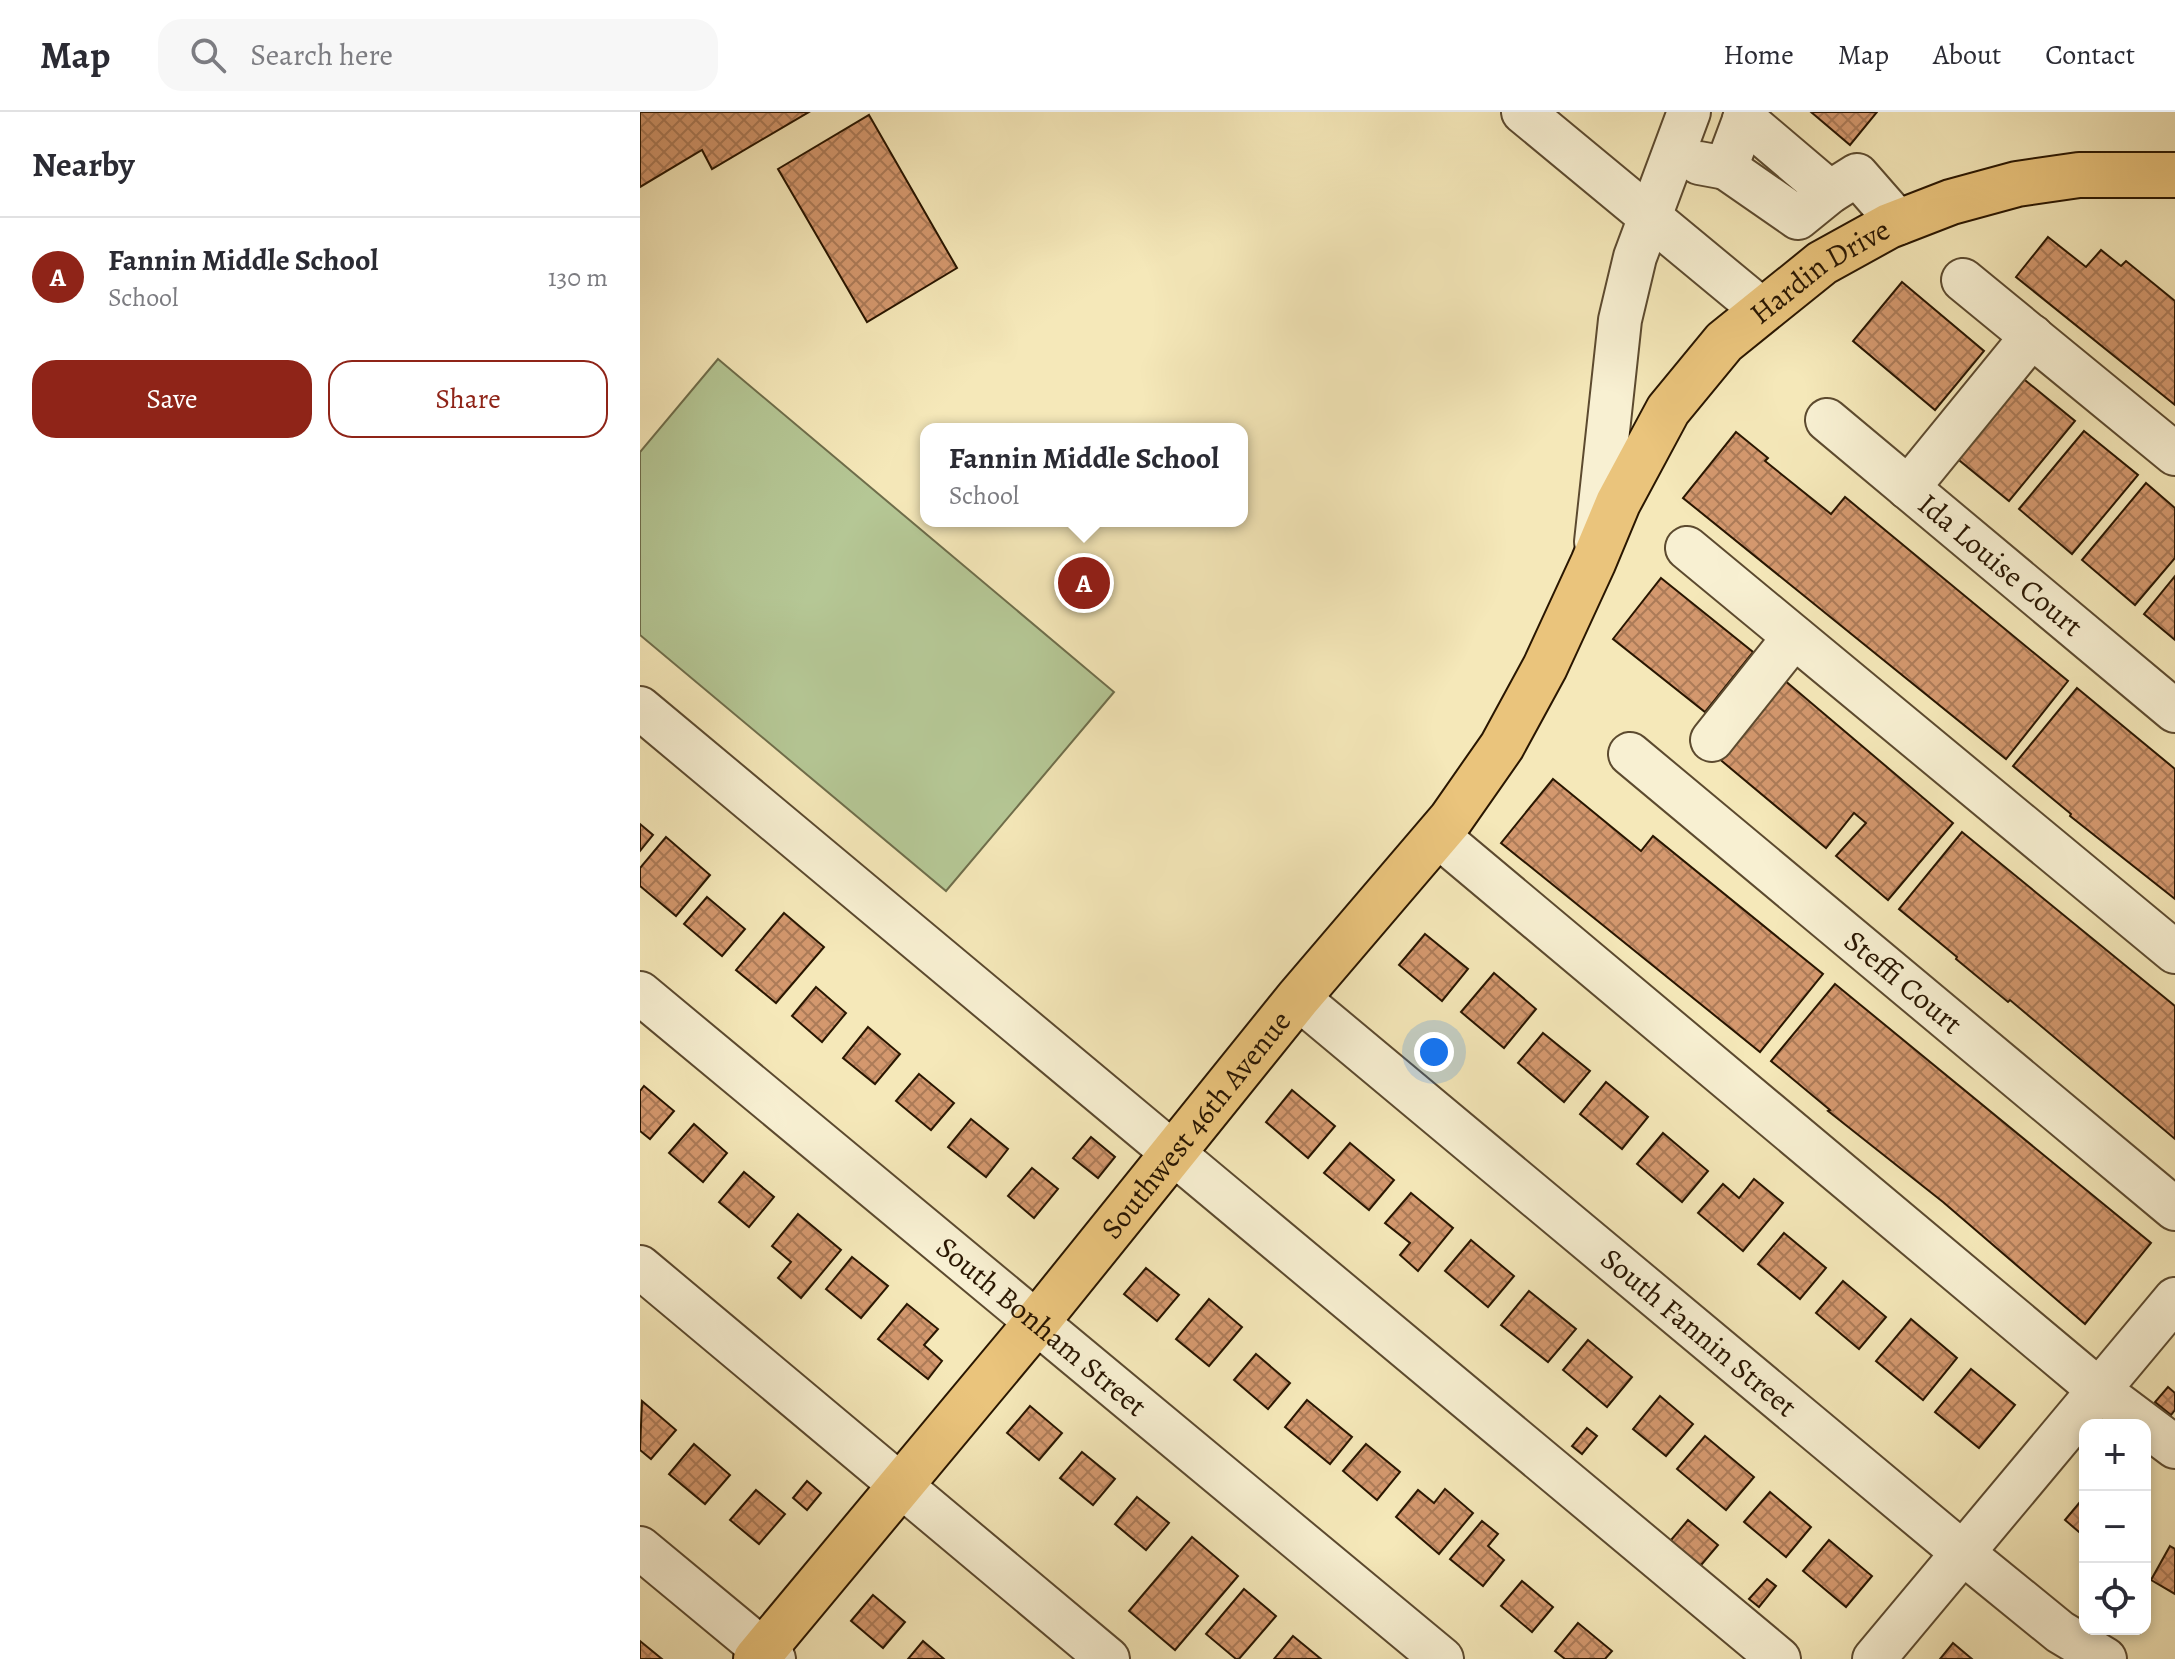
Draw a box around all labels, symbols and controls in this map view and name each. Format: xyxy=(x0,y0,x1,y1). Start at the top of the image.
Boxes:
search box xyxy=(158,19,718,91)
text: Map xyxy=(40,29,110,81)
icon: search xyxy=(186,33,230,77)
text: Search here xyxy=(250,35,393,75)
text: Home xyxy=(1723,36,1794,74)
text: Map xyxy=(1838,36,1889,74)
text: About xyxy=(1933,36,2001,74)
text: Contact xyxy=(2045,36,2135,74)
text: Nearby xyxy=(32,141,135,188)
street label: Hardin Drive xyxy=(1742,210,1897,333)
text: Fannin Middle School xyxy=(108,240,378,280)
text: A xyxy=(50,260,66,295)
text: 130 m xyxy=(548,260,608,295)
text: School xyxy=(108,280,178,315)
button: Save xyxy=(32,360,312,438)
button: Share xyxy=(328,360,608,438)
popup xyxy=(920,423,1248,527)
text: Fannin Middle School xyxy=(949,438,1219,478)
text: School xyxy=(949,478,1019,513)
street label: Ida Louise Court xyxy=(1910,484,2091,646)
pin: A xyxy=(1058,553,1110,613)
street label: Steffi Court xyxy=(1836,921,1971,1043)
street label: Southwest 46th Avenue xyxy=(1092,1002,1300,1247)
your location xyxy=(1414,1032,1454,1072)
street label: South Bonham Street xyxy=(928,1227,1155,1426)
street label: South Fannin Street xyxy=(1592,1239,1805,1426)
map controls xyxy=(2079,1419,2151,1635)
button: + xyxy=(2079,1419,2151,1491)
button: − xyxy=(2079,1491,2151,1563)
button: locate xyxy=(2079,1563,2151,1635)

